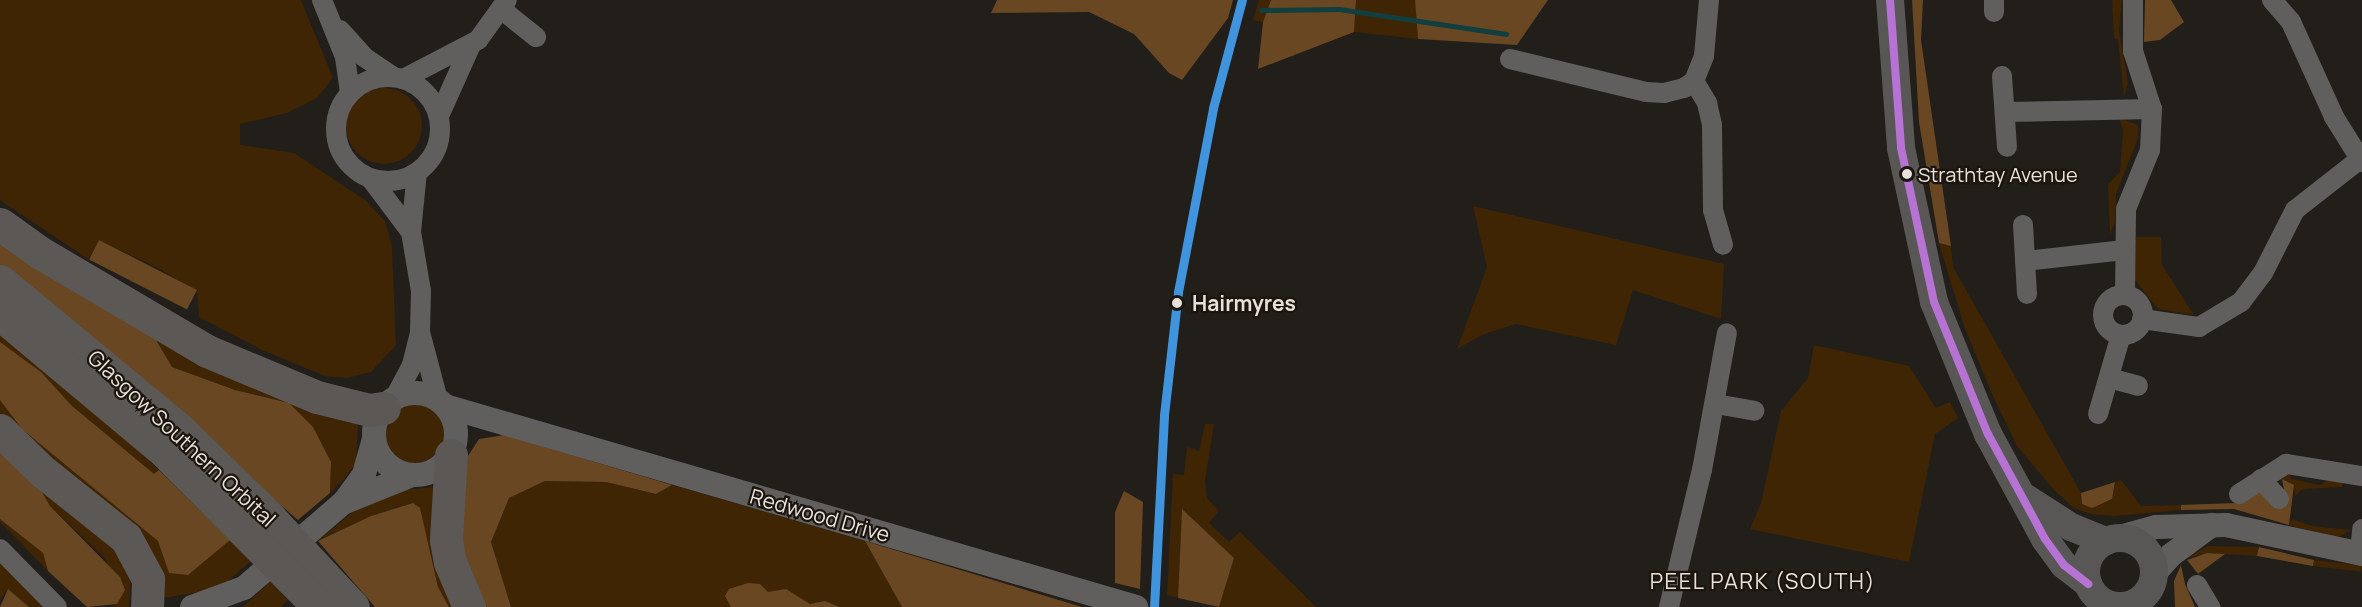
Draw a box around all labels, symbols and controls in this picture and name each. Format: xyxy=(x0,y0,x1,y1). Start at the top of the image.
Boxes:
place label: Strathtay Avenue xyxy=(1918,162,2078,186)
marker: Strathtay Avenue xyxy=(1901,168,1913,180)
place label: Hairmyres xyxy=(1192,290,1296,316)
marker: Hairmyres xyxy=(1167,293,1187,313)
street label: Glasgow Southern Orbital xyxy=(83,344,281,532)
street label: Redwood Drive xyxy=(747,483,893,547)
district label: PEEL PARK (SOUTH) xyxy=(1649,569,1877,595)

